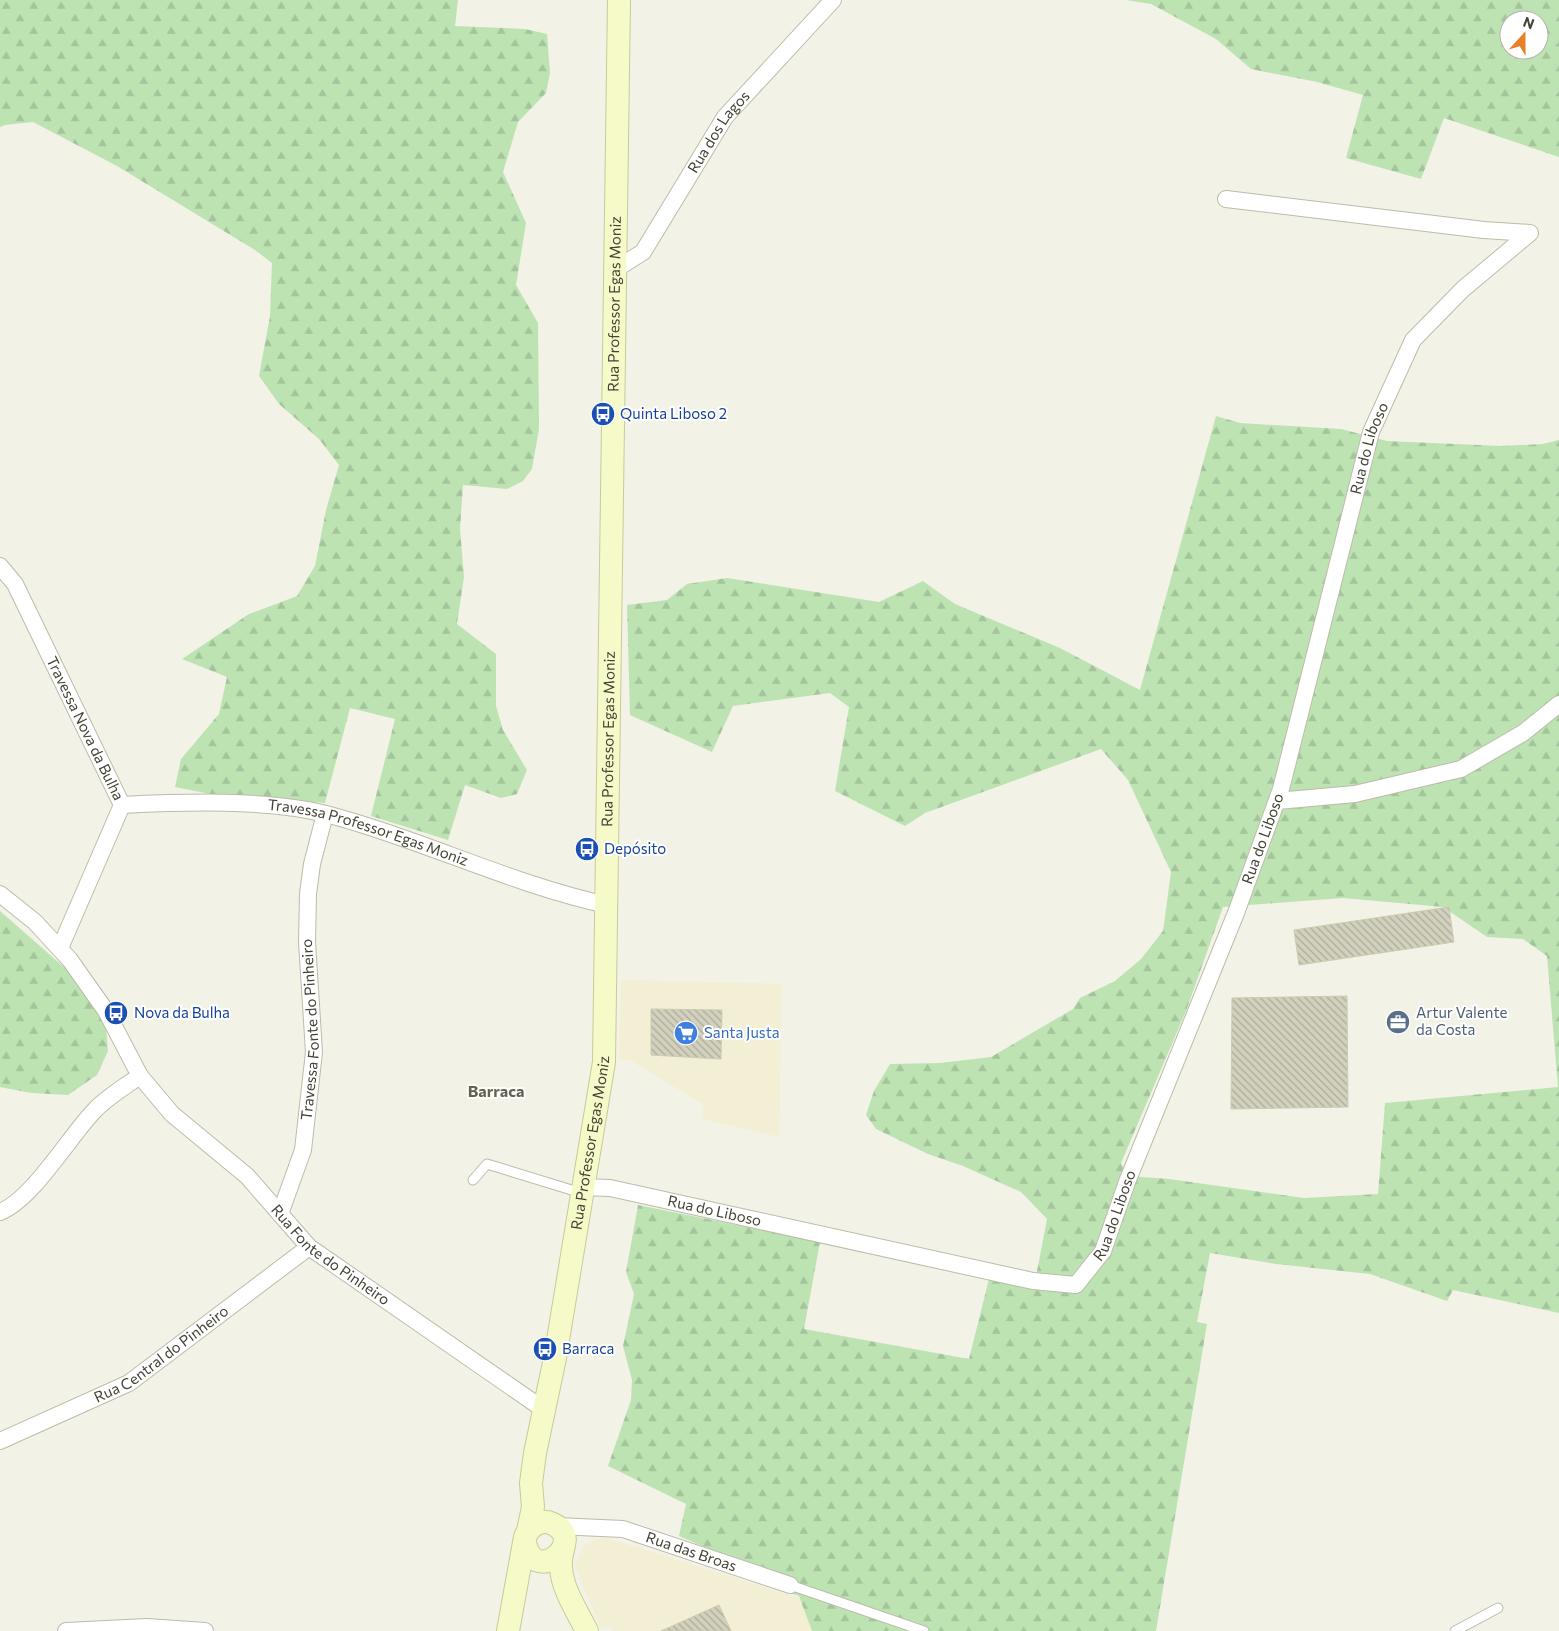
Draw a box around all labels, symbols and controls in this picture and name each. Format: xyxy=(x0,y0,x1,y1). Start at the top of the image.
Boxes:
north arrow xyxy=(1499,10,1549,60)
text: N xyxy=(1521,13,1537,32)
street label: Rua dos Lagos xyxy=(683,86,753,176)
street label: Rua Professor Egas Moniz xyxy=(603,216,624,392)
street label: Rua do Liboso xyxy=(1346,399,1391,496)
bus stop icon: Quinta Liboso 2 xyxy=(590,401,616,427)
place label: Quinta Liboso 2 xyxy=(620,404,727,422)
street label: Rua Professor Egas Moniz xyxy=(597,651,618,827)
street label: Travessa Nova da Bulha xyxy=(43,653,128,803)
street label: Rua do Liboso xyxy=(1237,790,1287,886)
street label: Travessa Professor Egas Moniz xyxy=(267,795,471,869)
bus stop icon: Depósito xyxy=(574,836,600,862)
place label: Depósito xyxy=(604,839,666,857)
street label: Travessa Fonte do Pinheiro xyxy=(296,938,322,1121)
bus stop icon: Nova da Bulha xyxy=(103,1000,129,1026)
place label: Nova da Bulha xyxy=(134,1003,230,1021)
place label: Artur Valente da Costa xyxy=(1416,1003,1507,1038)
office icon: Artur Valente da Costa xyxy=(1385,1009,1411,1035)
supermarket icon: Santa Justa xyxy=(673,1020,699,1046)
place label: Santa Justa xyxy=(704,1023,780,1041)
street label: Rua Professor Egas Moniz xyxy=(566,1056,612,1231)
district label: Barraca xyxy=(468,1081,524,1100)
street label: Rua do Liboso xyxy=(1089,1167,1139,1264)
street label: Rua do Liboso xyxy=(666,1191,763,1229)
street label: Rua Fonte do Pinheiro xyxy=(268,1200,394,1308)
street label: Rua Central do Pinheiro xyxy=(91,1301,232,1406)
bus stop icon: Barraca xyxy=(532,1336,558,1362)
place label: Barraca xyxy=(562,1339,614,1357)
street label: Rua das Broas xyxy=(644,1527,739,1575)

